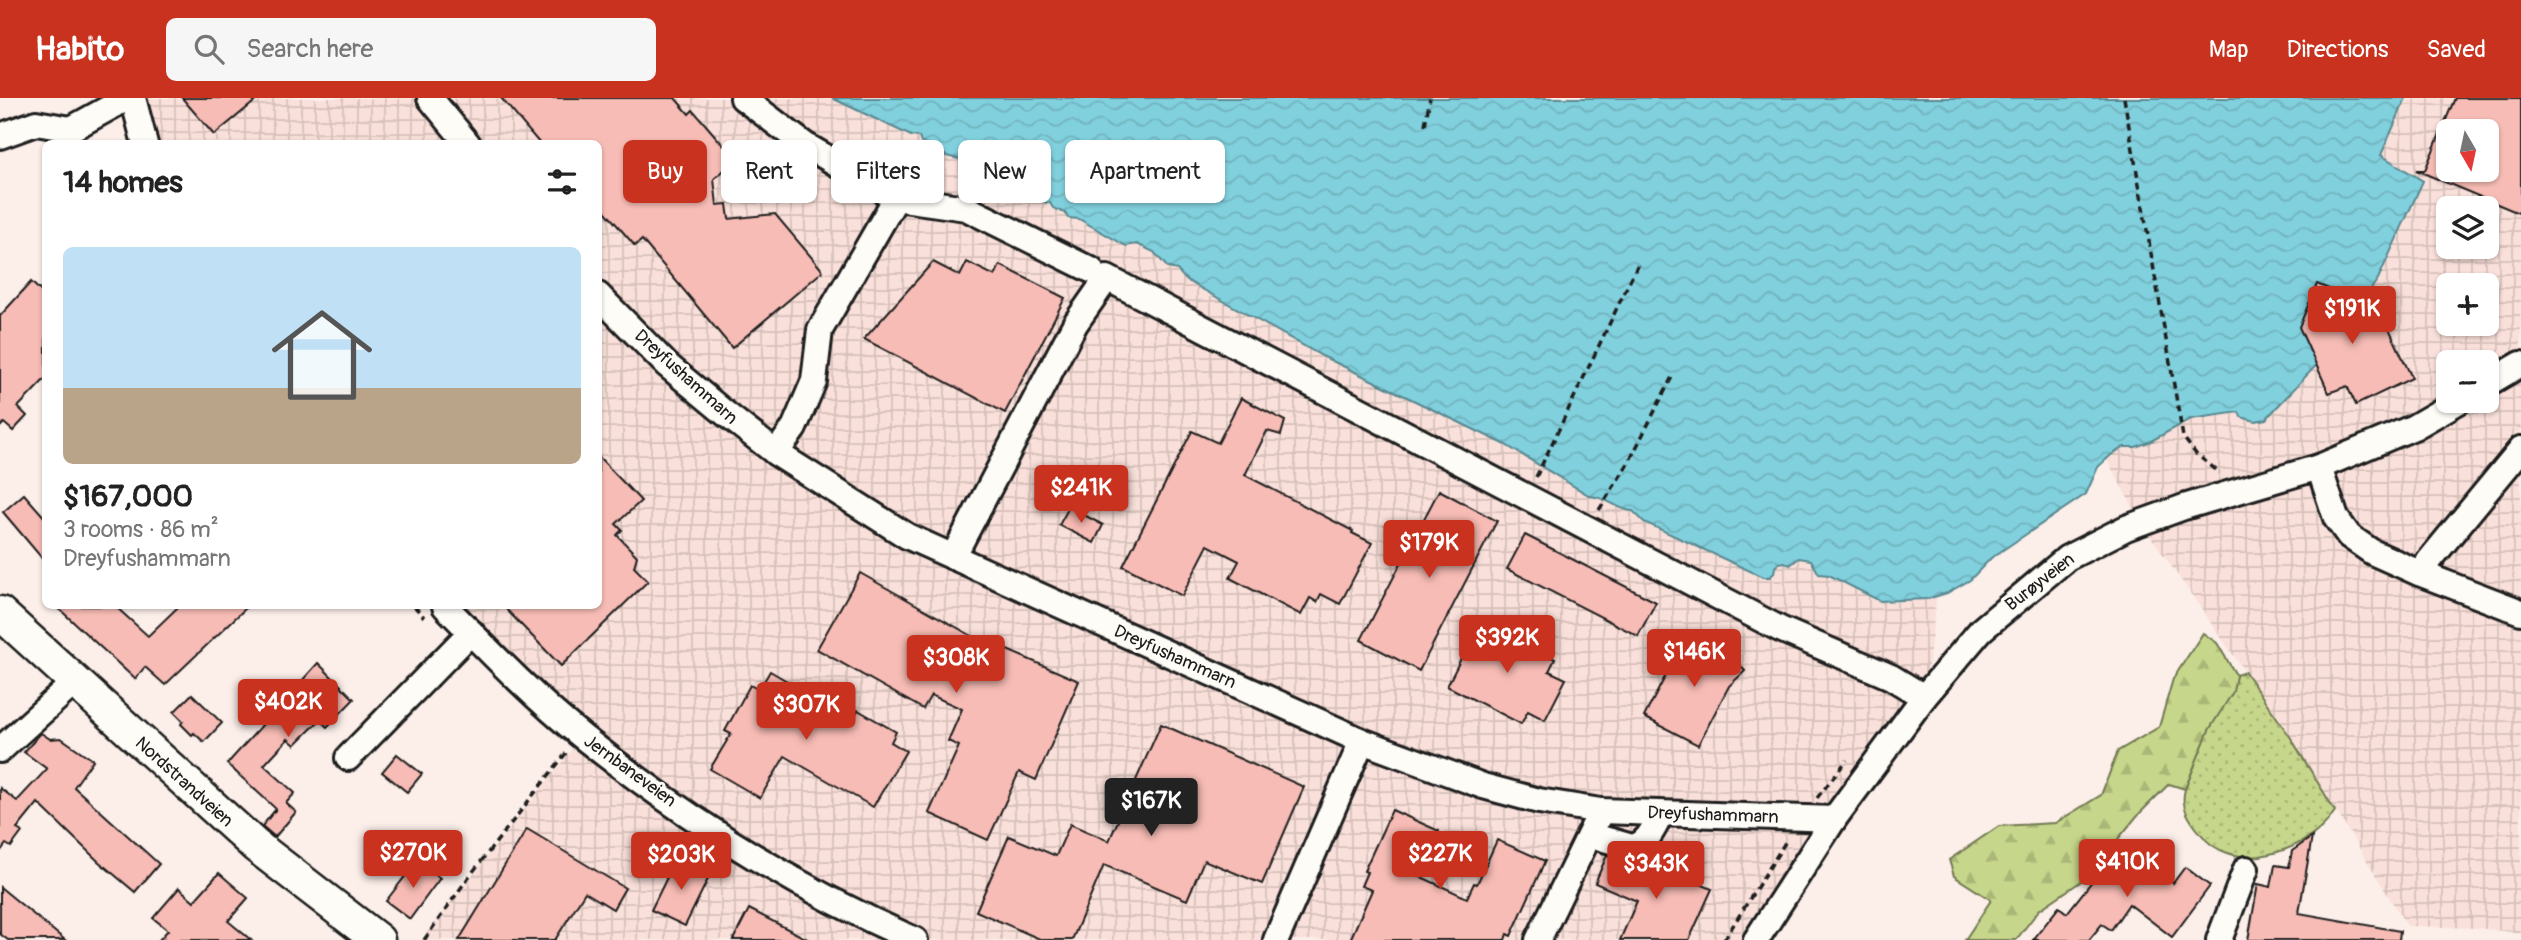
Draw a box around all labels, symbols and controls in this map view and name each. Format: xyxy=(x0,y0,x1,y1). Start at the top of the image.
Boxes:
search box xyxy=(166,18,656,81)
text: Habito xyxy=(35,29,124,70)
icon: search xyxy=(190,30,228,68)
text: Search here xyxy=(246,33,373,65)
text: Map xyxy=(2209,35,2249,64)
text: Directions xyxy=(2287,35,2388,64)
text: Saved xyxy=(2426,35,2486,64)
north arrow xyxy=(2436,119,2499,182)
map controls xyxy=(2436,119,2499,413)
chip: Buy xyxy=(623,140,707,203)
chip: Rent xyxy=(721,140,817,203)
chip: Filters xyxy=(831,140,944,203)
chip: New xyxy=(958,140,1051,203)
chip: Apartment xyxy=(1065,140,1225,203)
icon: filters xyxy=(543,163,581,201)
text: 14 homes xyxy=(63,164,183,201)
button: layers xyxy=(2436,196,2499,259)
button: + xyxy=(2436,273,2499,336)
pin: $191K xyxy=(2303,286,2401,346)
icon: home xyxy=(259,292,385,418)
text: $191K xyxy=(2324,294,2380,323)
street label: Dreyfushammarn xyxy=(629,325,743,429)
button: − xyxy=(2436,350,2499,413)
pin: $241K xyxy=(1032,466,1130,525)
text: $241K xyxy=(1050,473,1112,502)
text: $167,000 xyxy=(63,478,193,515)
text: 3 rooms · 86 m² xyxy=(63,515,219,544)
pin: $179K xyxy=(1380,520,1478,580)
text: $179K xyxy=(1399,528,1459,557)
text: Dreyfushammarn xyxy=(63,544,231,573)
street label: Burøyveien xyxy=(2001,548,2079,616)
pin: $392K xyxy=(1458,616,1556,675)
street label: Dreyfushammarn xyxy=(1110,620,1240,694)
text: $392K xyxy=(1475,623,1539,652)
pin: $146K xyxy=(1645,630,1743,689)
pin: $308K xyxy=(907,636,1005,695)
text: $146K xyxy=(1663,637,1725,666)
text: $308K xyxy=(923,643,989,672)
pin: $402K xyxy=(239,680,337,739)
pin: $307K xyxy=(757,682,855,742)
text: $402K xyxy=(254,687,322,716)
text: $307K xyxy=(772,690,840,719)
street label: Jernbaneveien xyxy=(579,730,681,812)
street label: Nordstrandveien xyxy=(130,732,238,832)
pin: $167K xyxy=(1102,778,1200,838)
text: $167K xyxy=(1121,786,1181,815)
street label: Dreyfushammarn xyxy=(1647,801,1779,829)
pin: $270K xyxy=(364,830,462,890)
pin: $203K xyxy=(632,832,730,892)
pin: $227K xyxy=(1391,832,1489,891)
text: $270K xyxy=(379,838,447,867)
text: $227K xyxy=(1408,839,1472,868)
text: $203K xyxy=(647,840,715,869)
pin: $410K xyxy=(2078,840,2176,899)
pin: $343K xyxy=(1607,842,1705,901)
text: $410K xyxy=(2095,847,2159,876)
text: $343K xyxy=(1623,849,1689,878)

